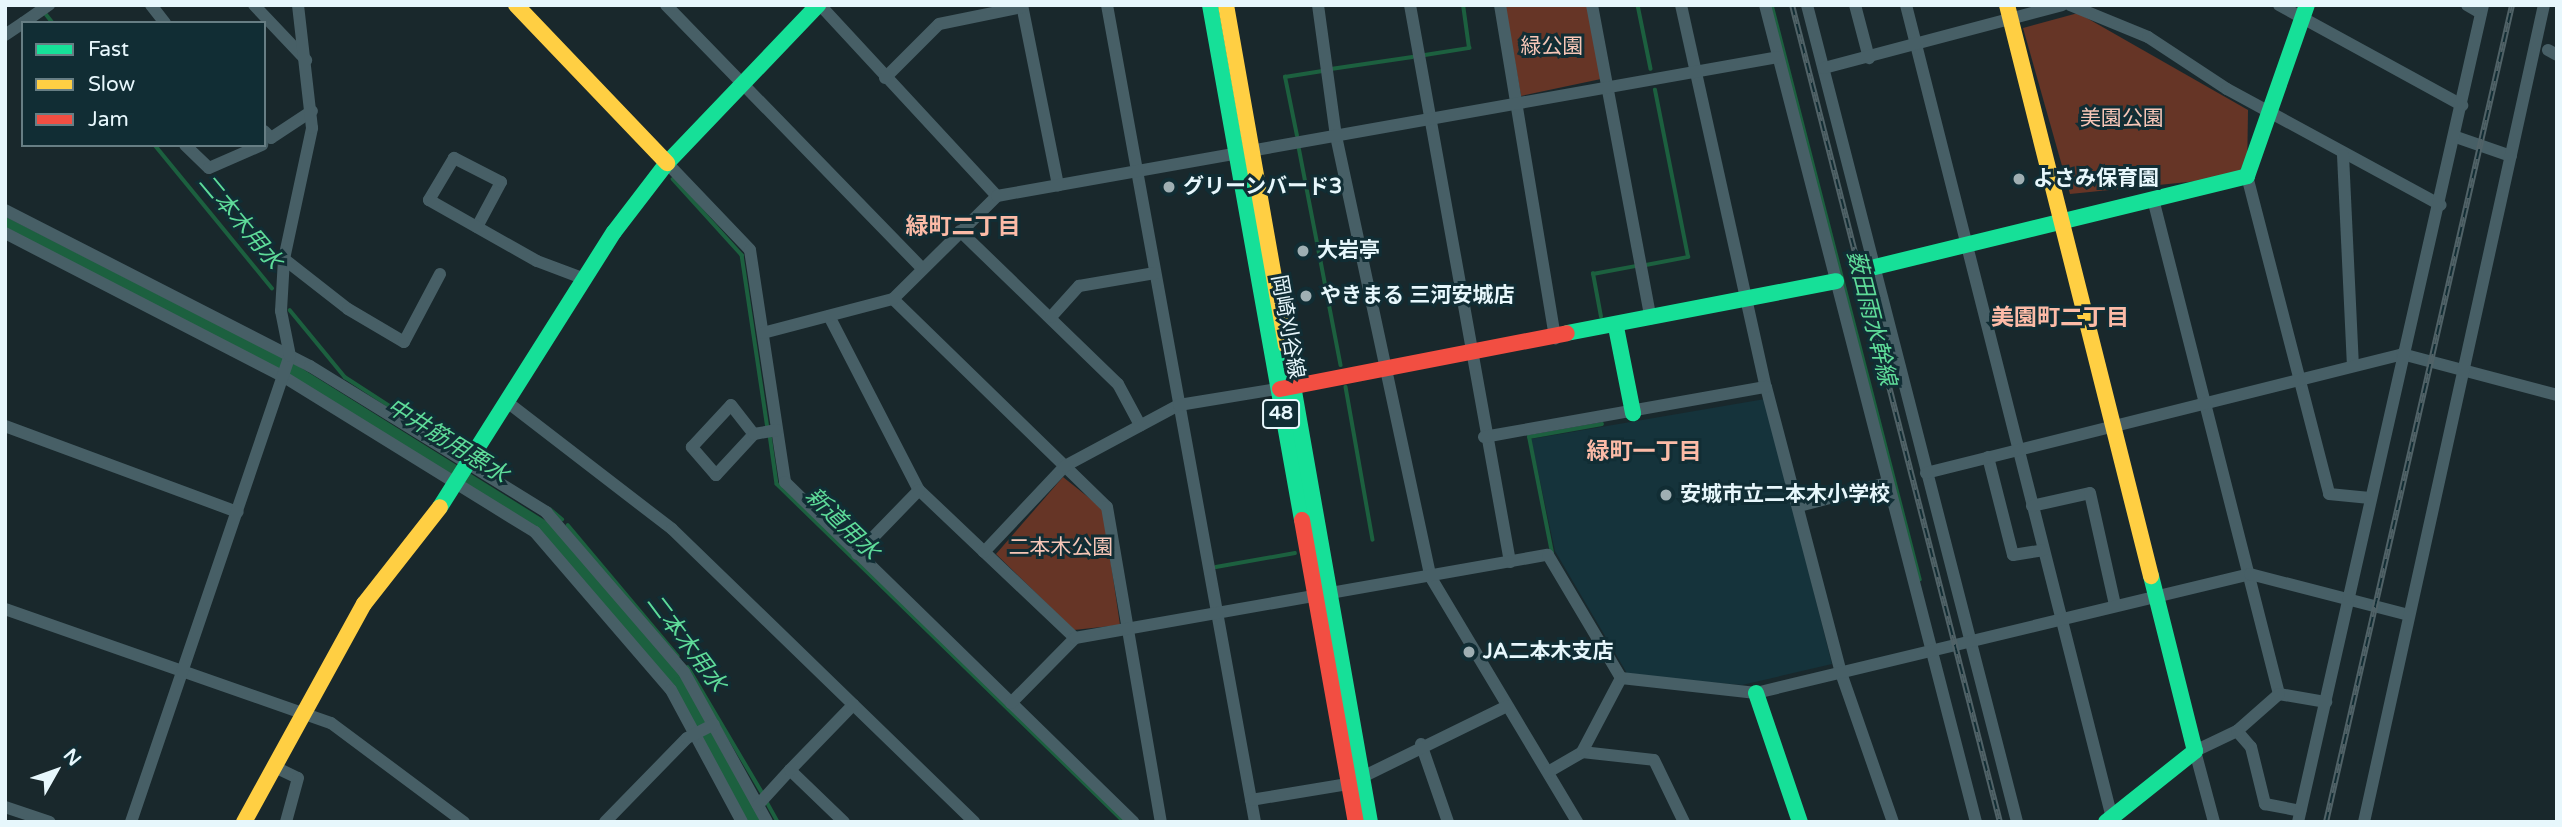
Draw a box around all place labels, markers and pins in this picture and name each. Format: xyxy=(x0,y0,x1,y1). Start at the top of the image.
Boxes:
place label: よさみ保育園 xyxy=(2033,166,2159,192)
marker: よさみ保育園 xyxy=(2011,171,2027,187)
place label: グリーンバード3 xyxy=(1183,174,1343,200)
marker: グリーンバード3 xyxy=(1161,179,1177,195)
place label: 大岩亭 xyxy=(1317,238,1380,264)
marker: 大岩亭 xyxy=(1295,243,1311,259)
place label: やきまる 三河安城店 xyxy=(1320,283,1514,309)
marker: やきまる 三河安城店 xyxy=(1298,288,1314,304)
place label: 安城市立二本木小学校 xyxy=(1680,482,1890,508)
marker: 安城市立二本木小学校 xyxy=(1658,487,1674,503)
place label: JA二本木支店 xyxy=(1483,639,1613,665)
marker: JA二本木支店 xyxy=(1461,644,1477,660)

